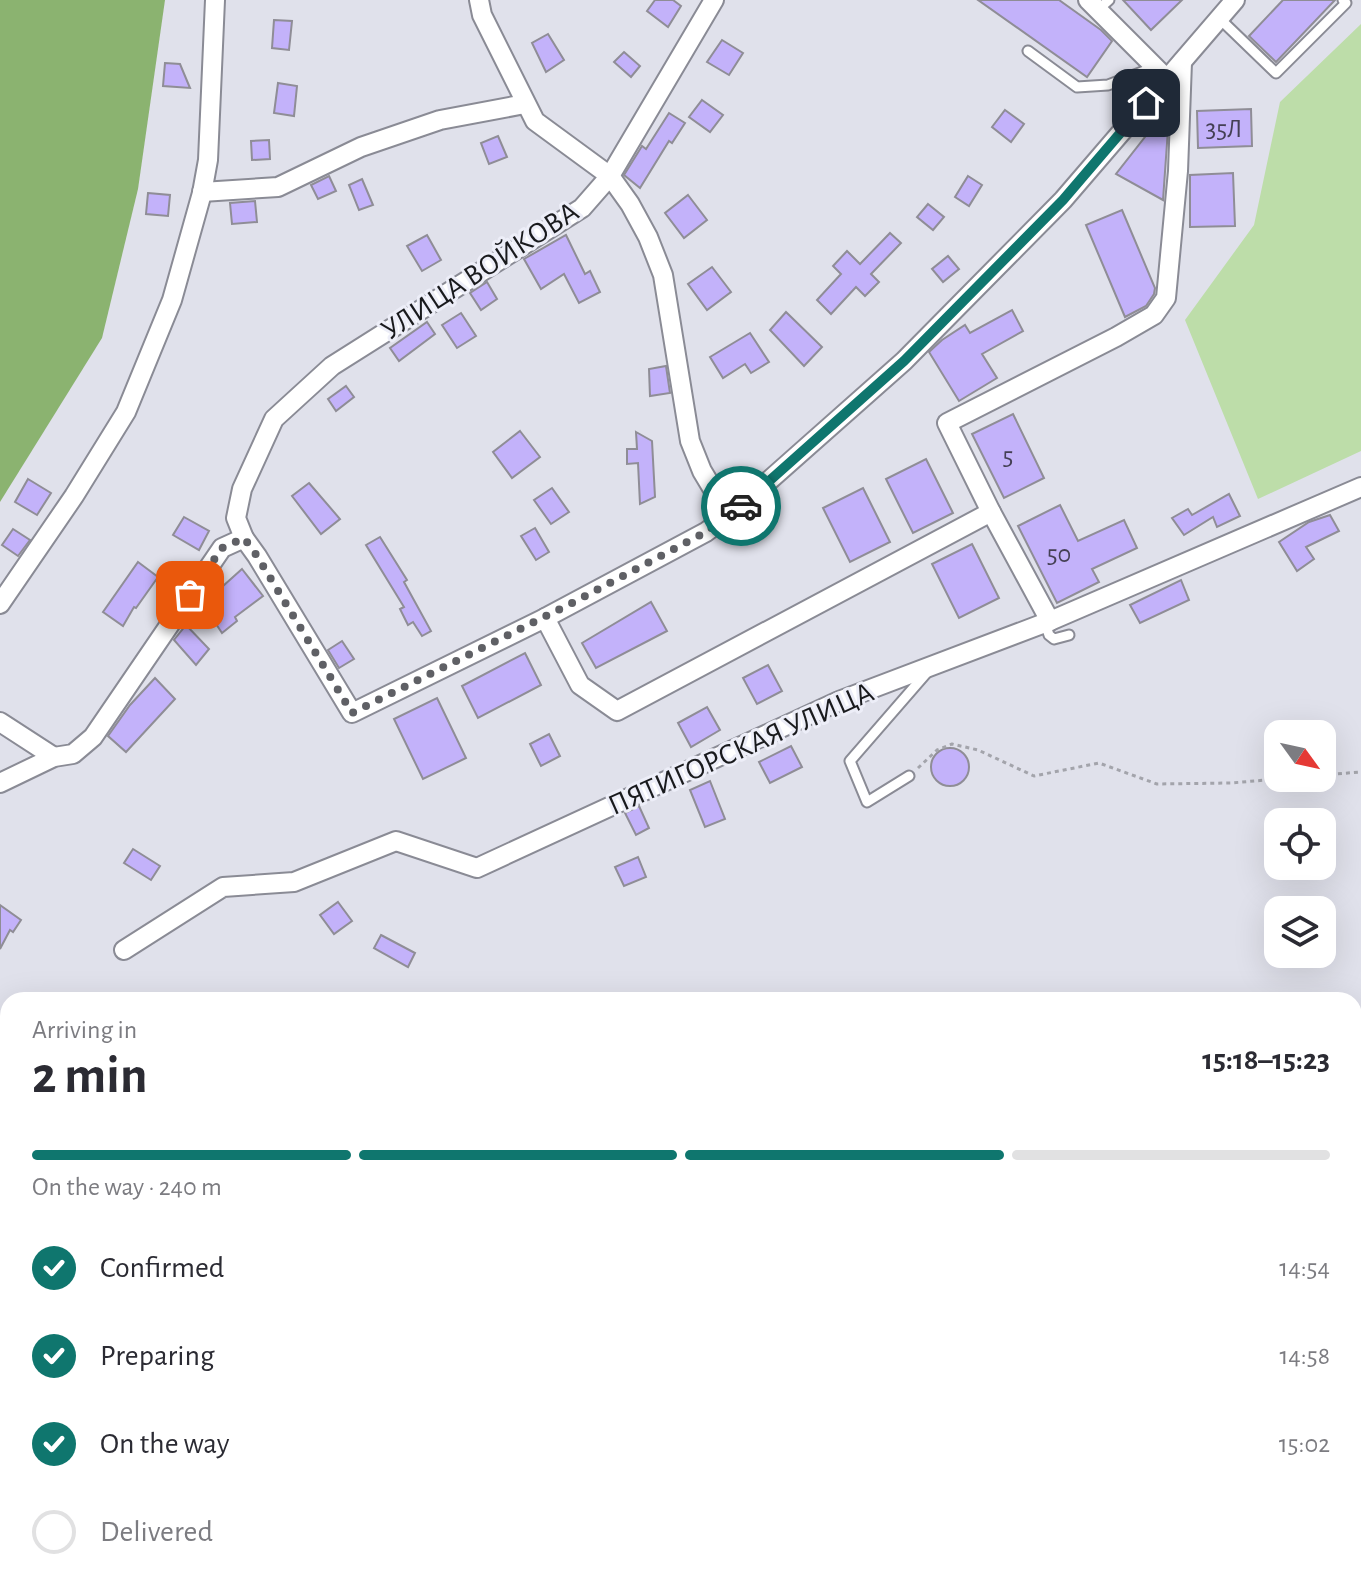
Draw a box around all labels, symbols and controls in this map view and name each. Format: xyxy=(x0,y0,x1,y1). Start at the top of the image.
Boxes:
pin xyxy=(1112,69,1180,137)
icon: home xyxy=(1124,81,1168,125)
house number: 35Л xyxy=(1205,116,1243,142)
street label: УЛИЦА ВОЙКОВА xyxy=(376,195,584,346)
house number: 5 xyxy=(1003,443,1013,469)
courier xyxy=(701,466,781,546)
icon: car xyxy=(719,484,763,528)
house number: 50 xyxy=(1047,541,1071,567)
pin xyxy=(156,561,224,629)
icon: bag xyxy=(168,573,212,617)
street label: ПЯТИГОРСКАЯ УЛИЦА xyxy=(604,677,878,821)
north arrow xyxy=(1264,720,1336,792)
map controls xyxy=(1264,720,1336,968)
button: locate xyxy=(1264,808,1336,880)
button: layers xyxy=(1264,896,1336,968)
text: Arriving in xyxy=(32,1017,137,1043)
text: 15:18–15:23 xyxy=(1202,1045,1330,1075)
text: 2 min xyxy=(32,1050,147,1102)
text: On the way · 240 m xyxy=(32,1174,222,1200)
icon: check xyxy=(32,1246,76,1290)
text: Confirmed xyxy=(100,1253,224,1283)
text: 14:54 xyxy=(1279,1255,1330,1281)
icon: check xyxy=(32,1334,76,1378)
text: Preparing xyxy=(100,1341,215,1371)
text: 14:58 xyxy=(1279,1343,1330,1369)
icon: check xyxy=(32,1422,76,1466)
text: On the way xyxy=(100,1429,229,1459)
text: 15:02 xyxy=(1279,1431,1330,1457)
text: Delivered xyxy=(100,1517,213,1547)

